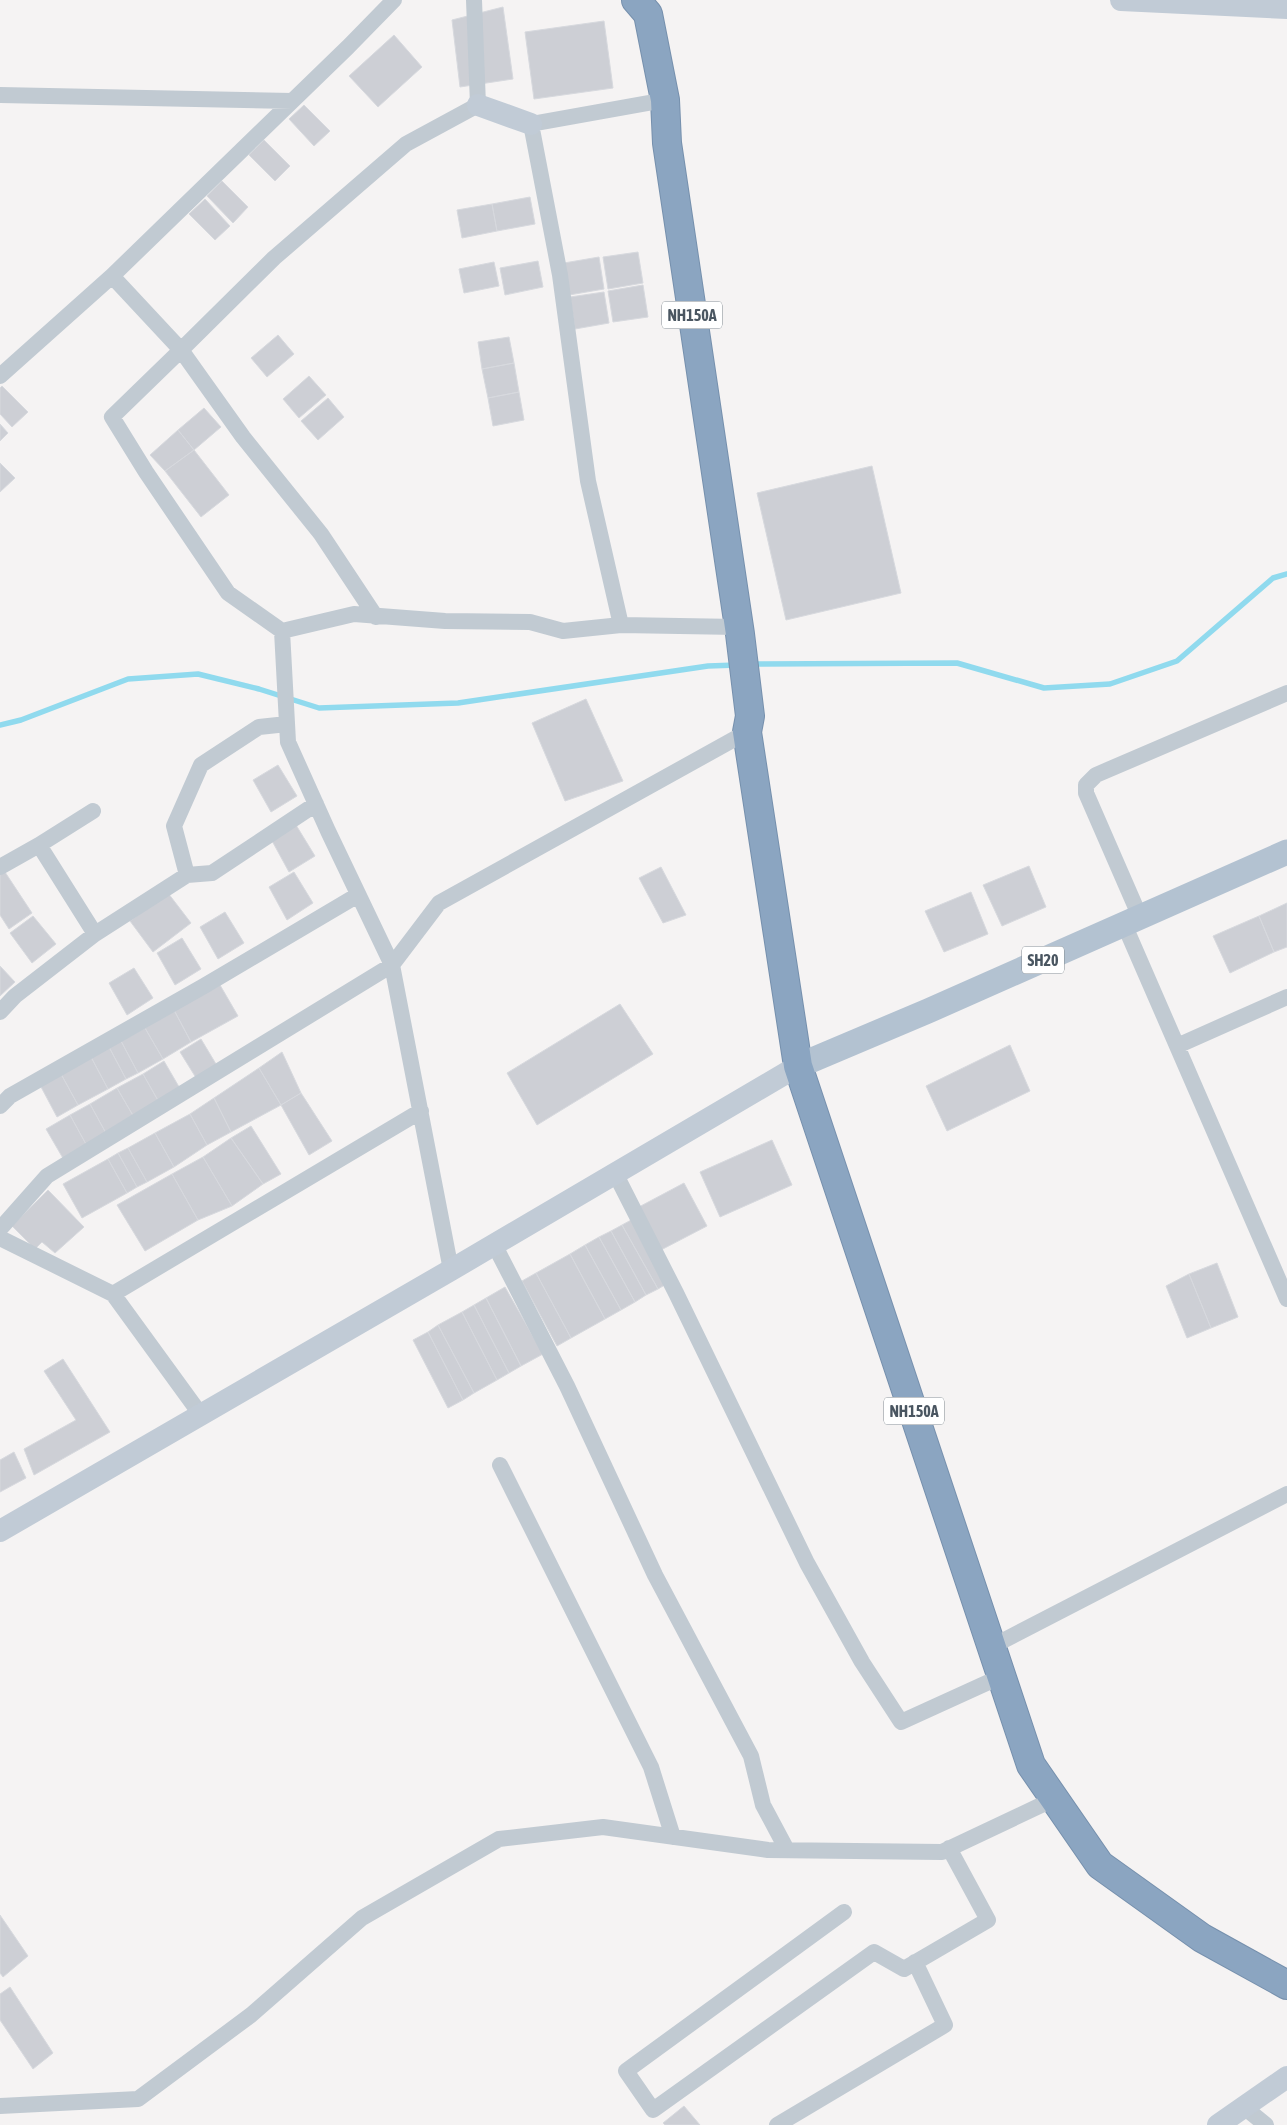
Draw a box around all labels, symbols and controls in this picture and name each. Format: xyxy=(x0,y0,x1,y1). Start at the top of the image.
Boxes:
road number: NH150A xyxy=(662,302,722,328)
road number: SH20 xyxy=(1022,946,1064,974)
road number: NH150A xyxy=(884,1398,944,1424)

